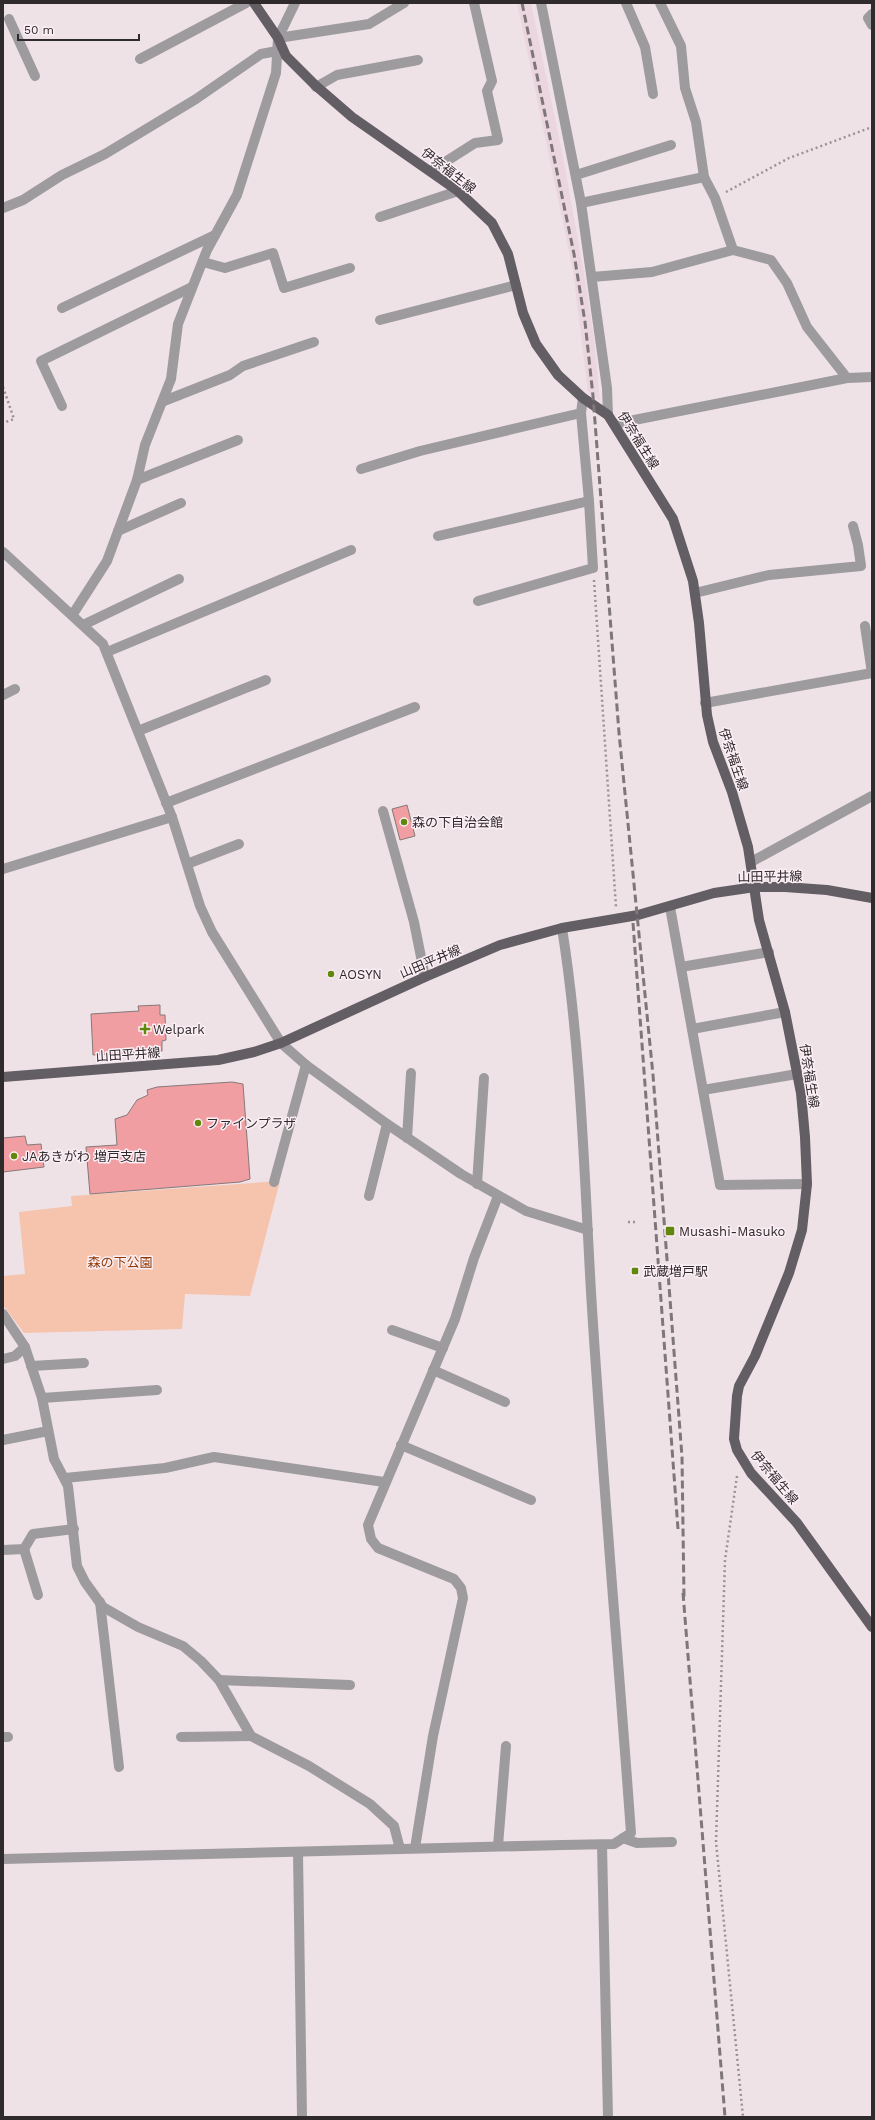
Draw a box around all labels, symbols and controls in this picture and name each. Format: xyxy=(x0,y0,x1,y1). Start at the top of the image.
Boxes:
scale bar xyxy=(18,16,139,42)
text: 50 m xyxy=(24,23,54,37)
street label: 伊奈福生線 xyxy=(418,144,479,196)
street label: 伊奈福生線 xyxy=(615,409,662,472)
street label: 伊奈福生線 xyxy=(716,726,751,792)
place label: 森の下自治会館 xyxy=(412,815,503,830)
marker: 森の下自治会館 xyxy=(399,817,409,827)
street label: 山田平井線 xyxy=(737,868,803,885)
street label: 山田平井線 xyxy=(397,942,463,981)
place label: AOSYN xyxy=(339,967,382,982)
marker: AOSYN xyxy=(326,969,336,979)
place label: Welpark xyxy=(153,1022,205,1037)
marker: Welpark xyxy=(140,1024,150,1034)
street label: 伊奈福生線 xyxy=(797,1043,822,1109)
street label: 山田平井線 xyxy=(95,1045,161,1064)
place label: ファインプラザ xyxy=(206,1116,297,1131)
marker: ファインプラザ xyxy=(193,1118,203,1128)
place label: JAあきがわ 増戸支店 xyxy=(22,1149,146,1164)
marker: JAあきがわ 増戸支店 xyxy=(9,1151,19,1161)
place label: Musashi-Masuko xyxy=(679,1224,786,1239)
marker: Musashi-Masuko xyxy=(664,1225,676,1237)
park label: 森の下公園 xyxy=(87,1255,153,1270)
place label: 武蔵増戸駅 xyxy=(643,1264,708,1279)
marker: 武蔵増戸駅 xyxy=(630,1266,640,1276)
street label: 伊奈福生線 xyxy=(748,1448,801,1507)

